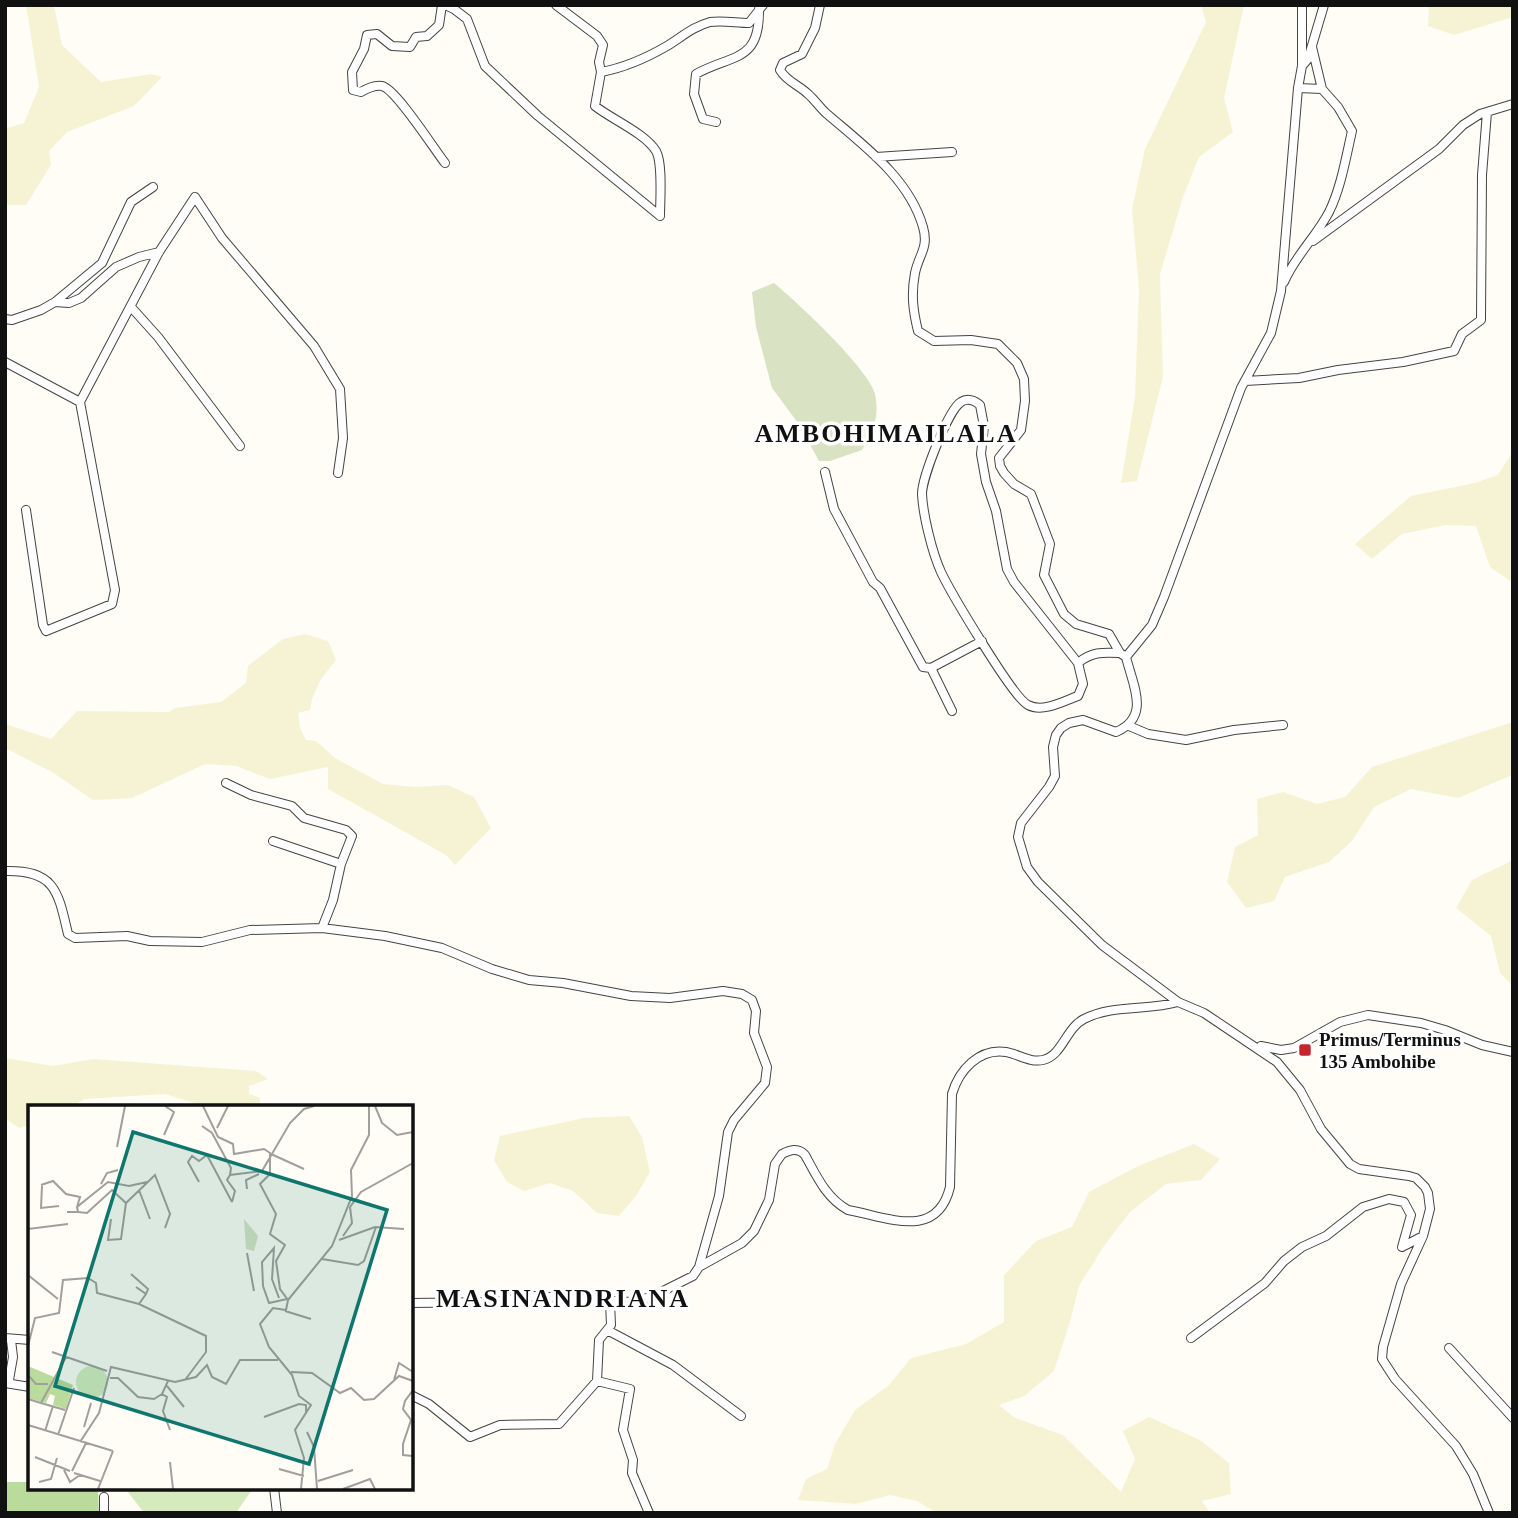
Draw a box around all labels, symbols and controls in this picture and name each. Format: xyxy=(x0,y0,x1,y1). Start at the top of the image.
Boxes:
district label: AMBOHIMAILALA xyxy=(755,419,1017,448)
place label: Primus/Terminus 135 Ambohibe xyxy=(1319,1029,1461,1072)
marker: Primus/Terminus 135 Ambohibe xyxy=(1297,1042,1313,1058)
inset map xyxy=(28,1105,413,1490)
district label: MASINANDRIANA xyxy=(436,1284,690,1313)

